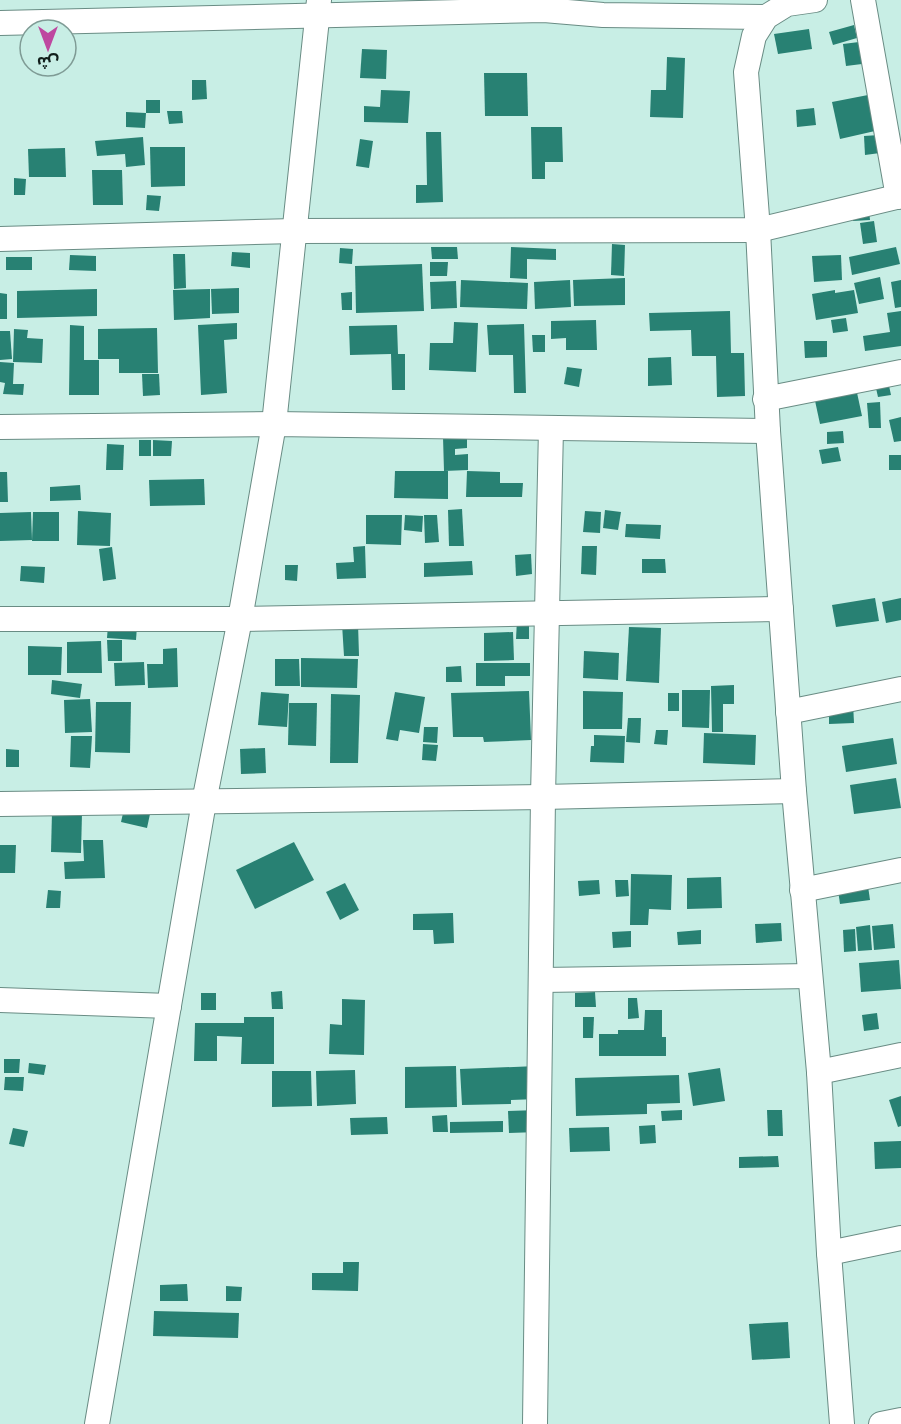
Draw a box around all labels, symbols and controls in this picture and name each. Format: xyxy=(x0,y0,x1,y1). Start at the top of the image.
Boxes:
north arrow xyxy=(18,18,78,78)
text: ش xyxy=(37,52,59,73)

